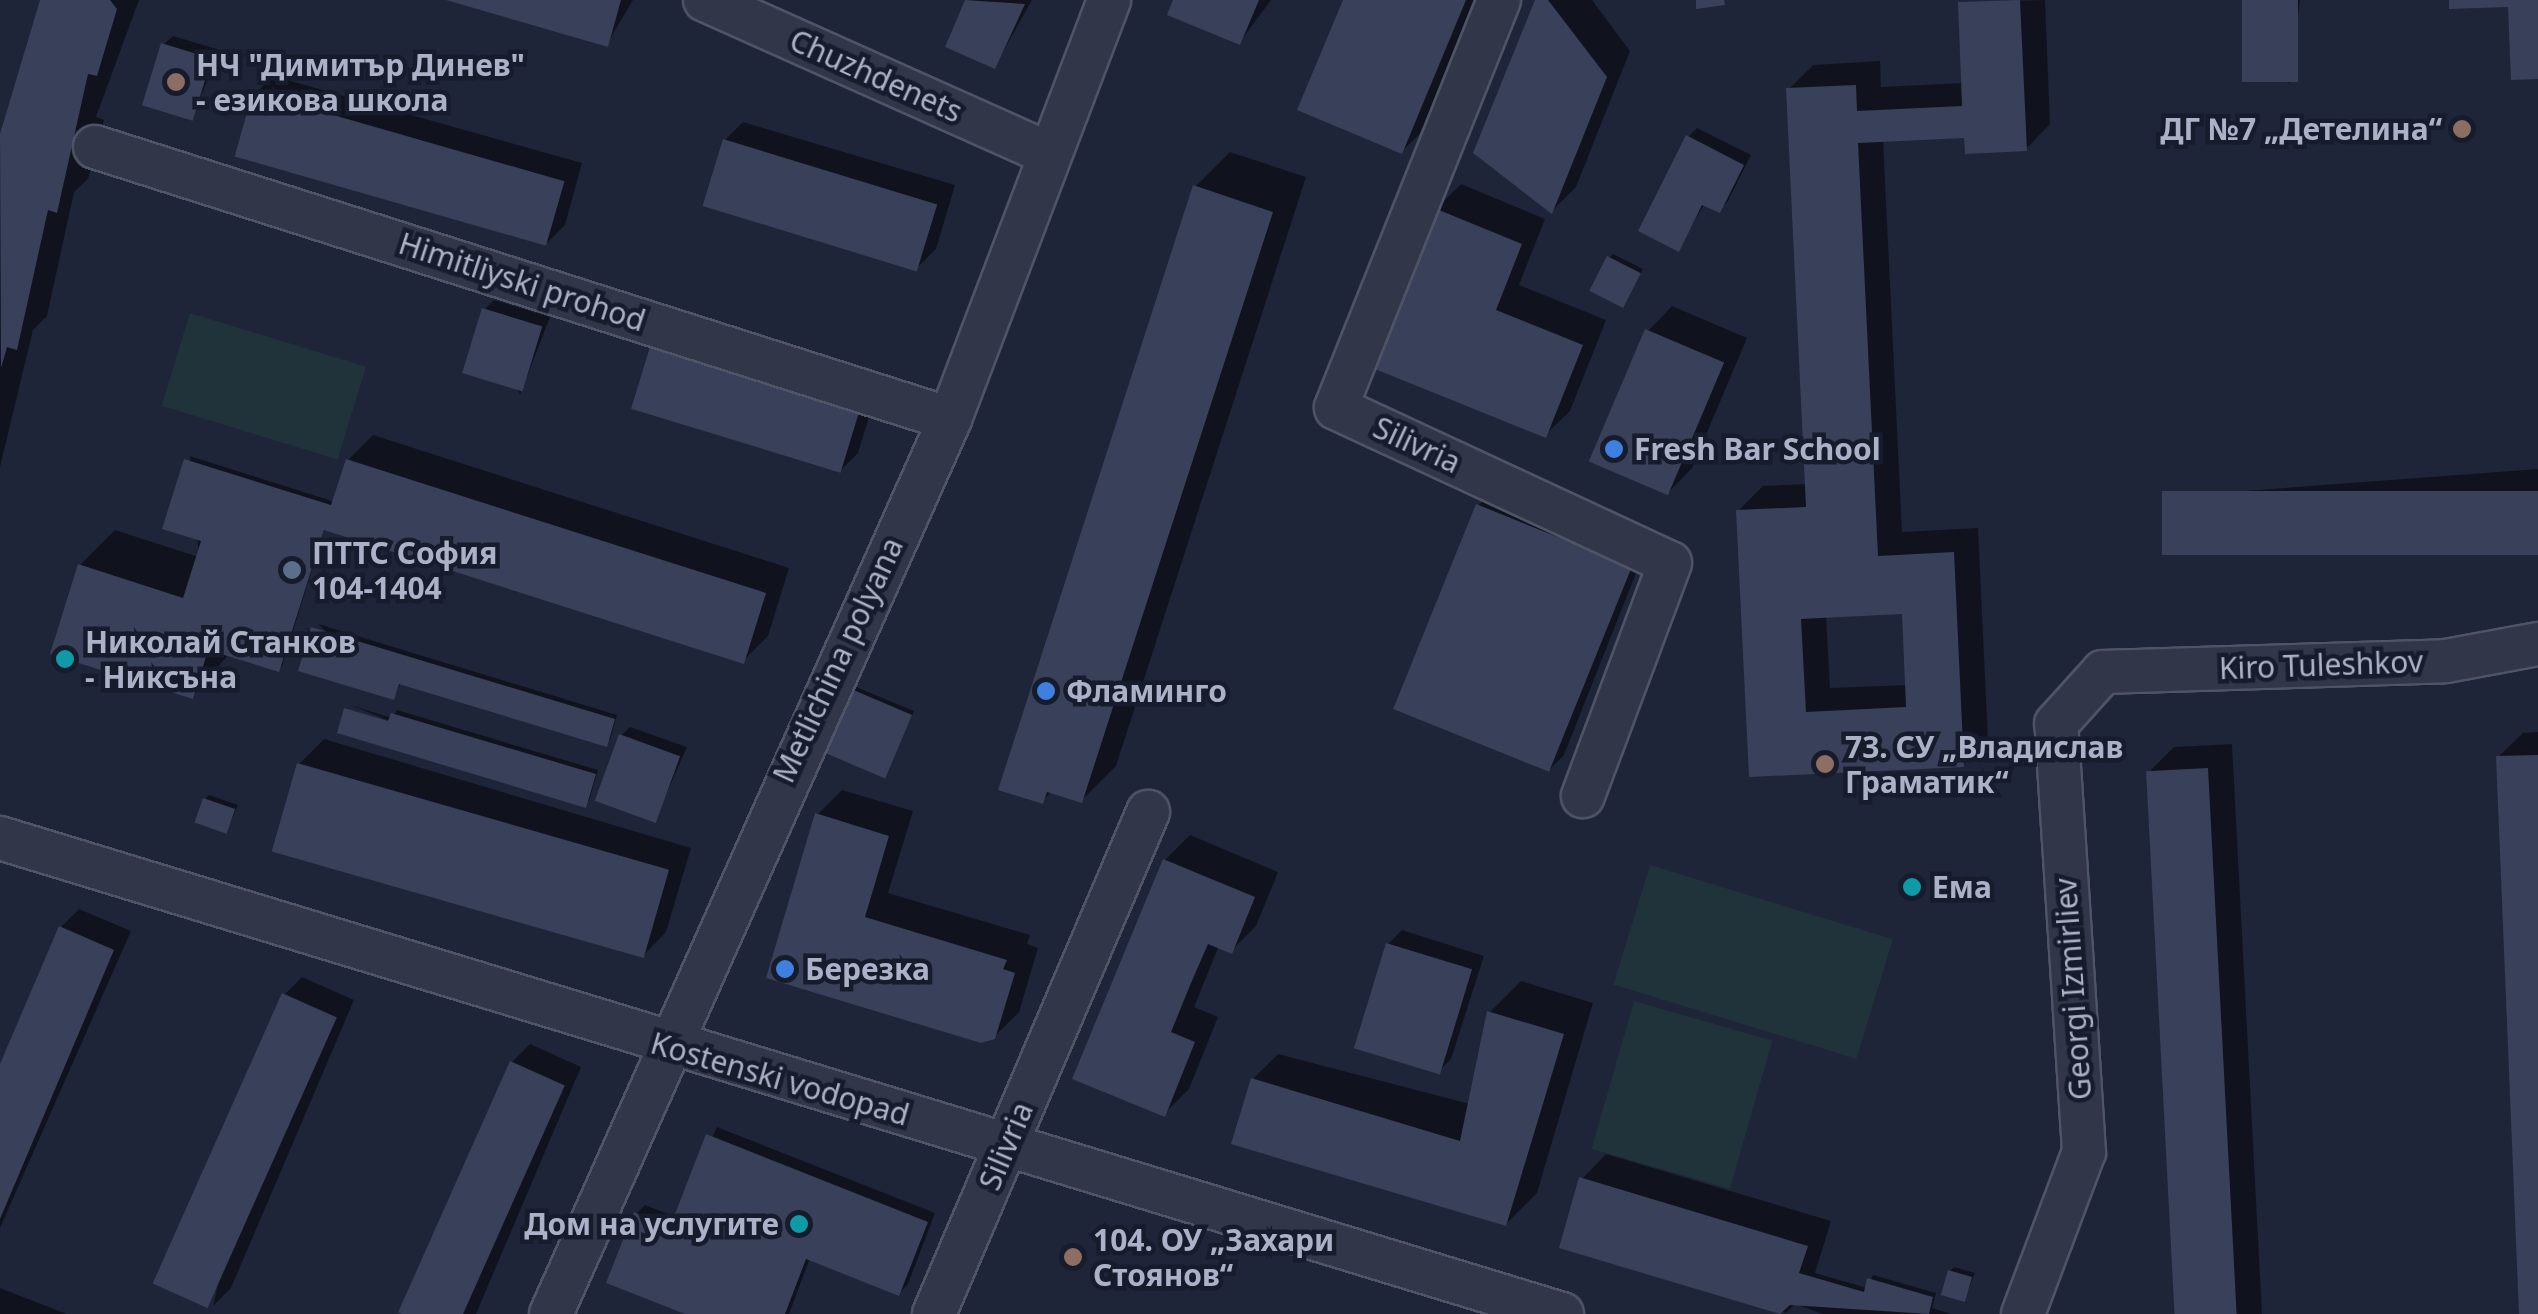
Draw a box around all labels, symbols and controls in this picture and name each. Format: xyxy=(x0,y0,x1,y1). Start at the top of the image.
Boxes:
street label: Chuzhdenets xyxy=(784,22,968,130)
place label: НЧ "Димитър Динев" - езикова школа xyxy=(196,47,525,118)
marker: НЧ "Димитър Динев" - езикова школа xyxy=(165,71,187,93)
place label: ДГ №7 „Детелина“ xyxy=(2160,111,2442,147)
marker: ДГ №7 „Детелина“ xyxy=(2451,118,2473,140)
street label: Himitliyski prohod xyxy=(394,225,650,339)
street label: Silivria xyxy=(1368,409,1466,481)
place label: Fresh Bar School xyxy=(1634,431,1881,467)
marker: Fresh Bar School xyxy=(1603,438,1625,460)
street label: Metlichina polyana xyxy=(765,532,911,788)
place label: ПТТС София 104-1404 xyxy=(312,535,497,606)
marker: ПТТС София 104-1404 xyxy=(281,559,303,581)
place label: Николай Станков - Никсъна xyxy=(85,624,356,694)
street label: Kiro Tuleshkov xyxy=(2218,643,2424,687)
marker: Николай Станков - Никсъна xyxy=(54,648,76,670)
place label: Фламинго xyxy=(1066,673,1227,709)
marker: Фламинго xyxy=(1035,680,1057,702)
place label: 73. СУ „Владислав Граматик“ xyxy=(1845,729,2123,800)
marker: 73. СУ „Владислав Граматик“ xyxy=(1814,753,1836,775)
place label: Ема xyxy=(1932,869,1992,905)
marker: Ема xyxy=(1901,876,1923,898)
street label: Georgi Izmirliev xyxy=(2047,877,2099,1101)
place label: Березка xyxy=(805,951,930,987)
marker: Березка xyxy=(774,958,796,980)
street label: Kostenski vodopad xyxy=(647,1025,913,1133)
street label: Silivria xyxy=(971,1097,1041,1195)
place label: Дом на услугите xyxy=(524,1206,779,1242)
marker: Дом на услугите xyxy=(788,1213,810,1235)
place label: 104. ОУ „Захари Стоянов“ xyxy=(1093,1222,1334,1292)
marker: 104. ОУ „Захари Стоянов“ xyxy=(1062,1246,1084,1268)

